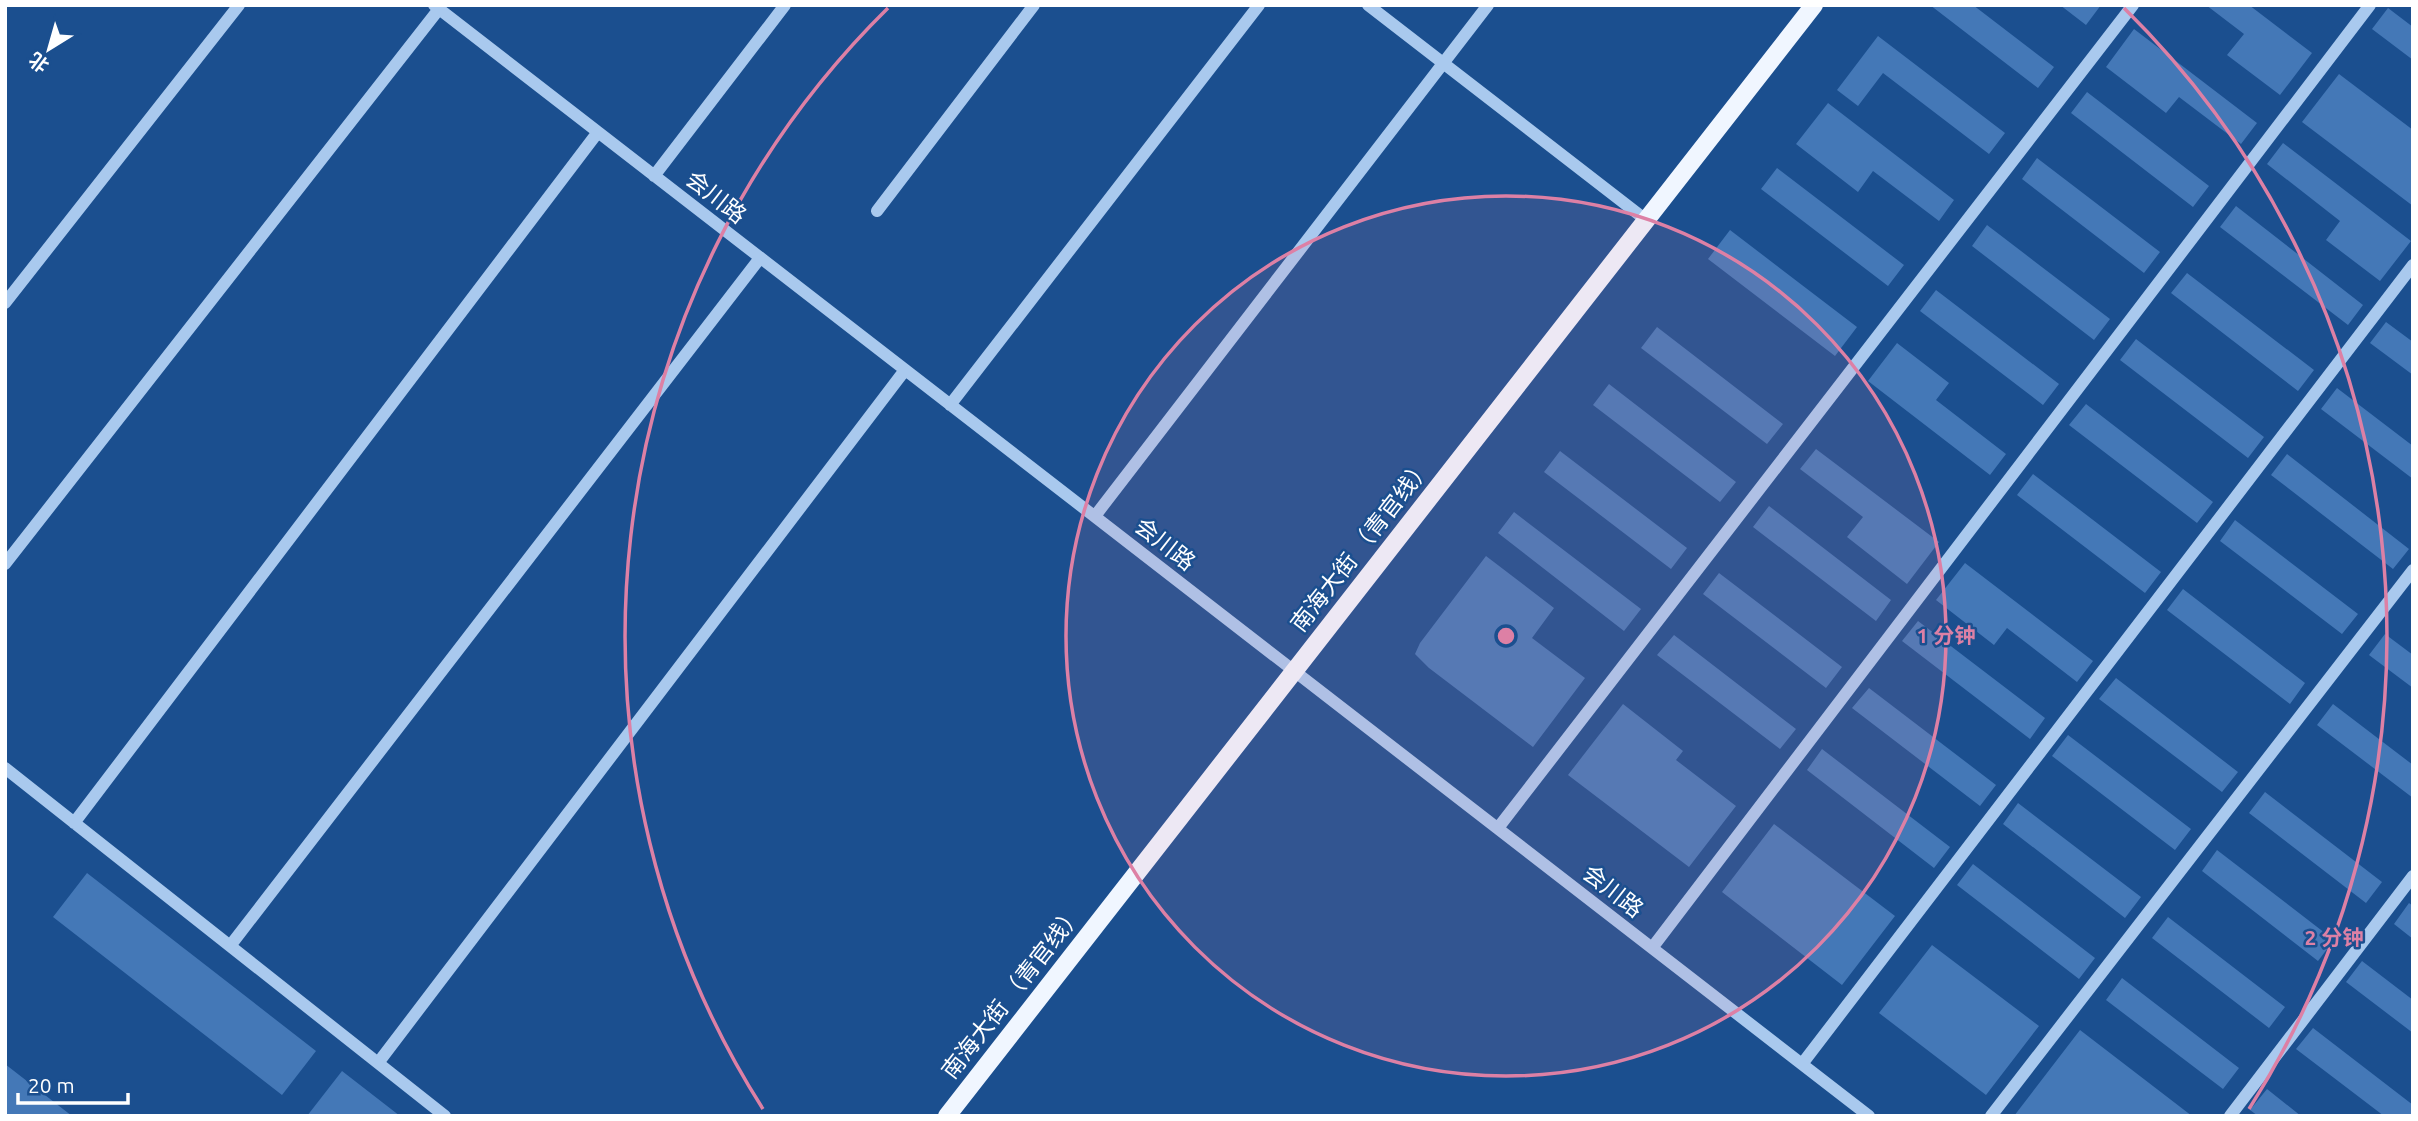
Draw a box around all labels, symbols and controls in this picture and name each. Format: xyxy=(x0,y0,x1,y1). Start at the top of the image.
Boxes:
north arrow xyxy=(14,14,84,84)
text: 北 xyxy=(25,48,53,77)
street label: 会川路 xyxy=(681,166,751,228)
street label: 南海大街 （青官线） xyxy=(1285,453,1436,636)
street label: 会川路 xyxy=(1130,513,1200,575)
text: 1 分钟 xyxy=(1917,623,1975,647)
centre of rings xyxy=(1494,624,1518,648)
street label: 会川路 xyxy=(1578,860,1648,922)
street label: 南海大街 （青官线） xyxy=(936,900,1087,1083)
text: 2 分钟 xyxy=(2305,925,2363,949)
scale bar xyxy=(18,1062,128,1106)
text: 20 m xyxy=(28,1073,75,1097)

